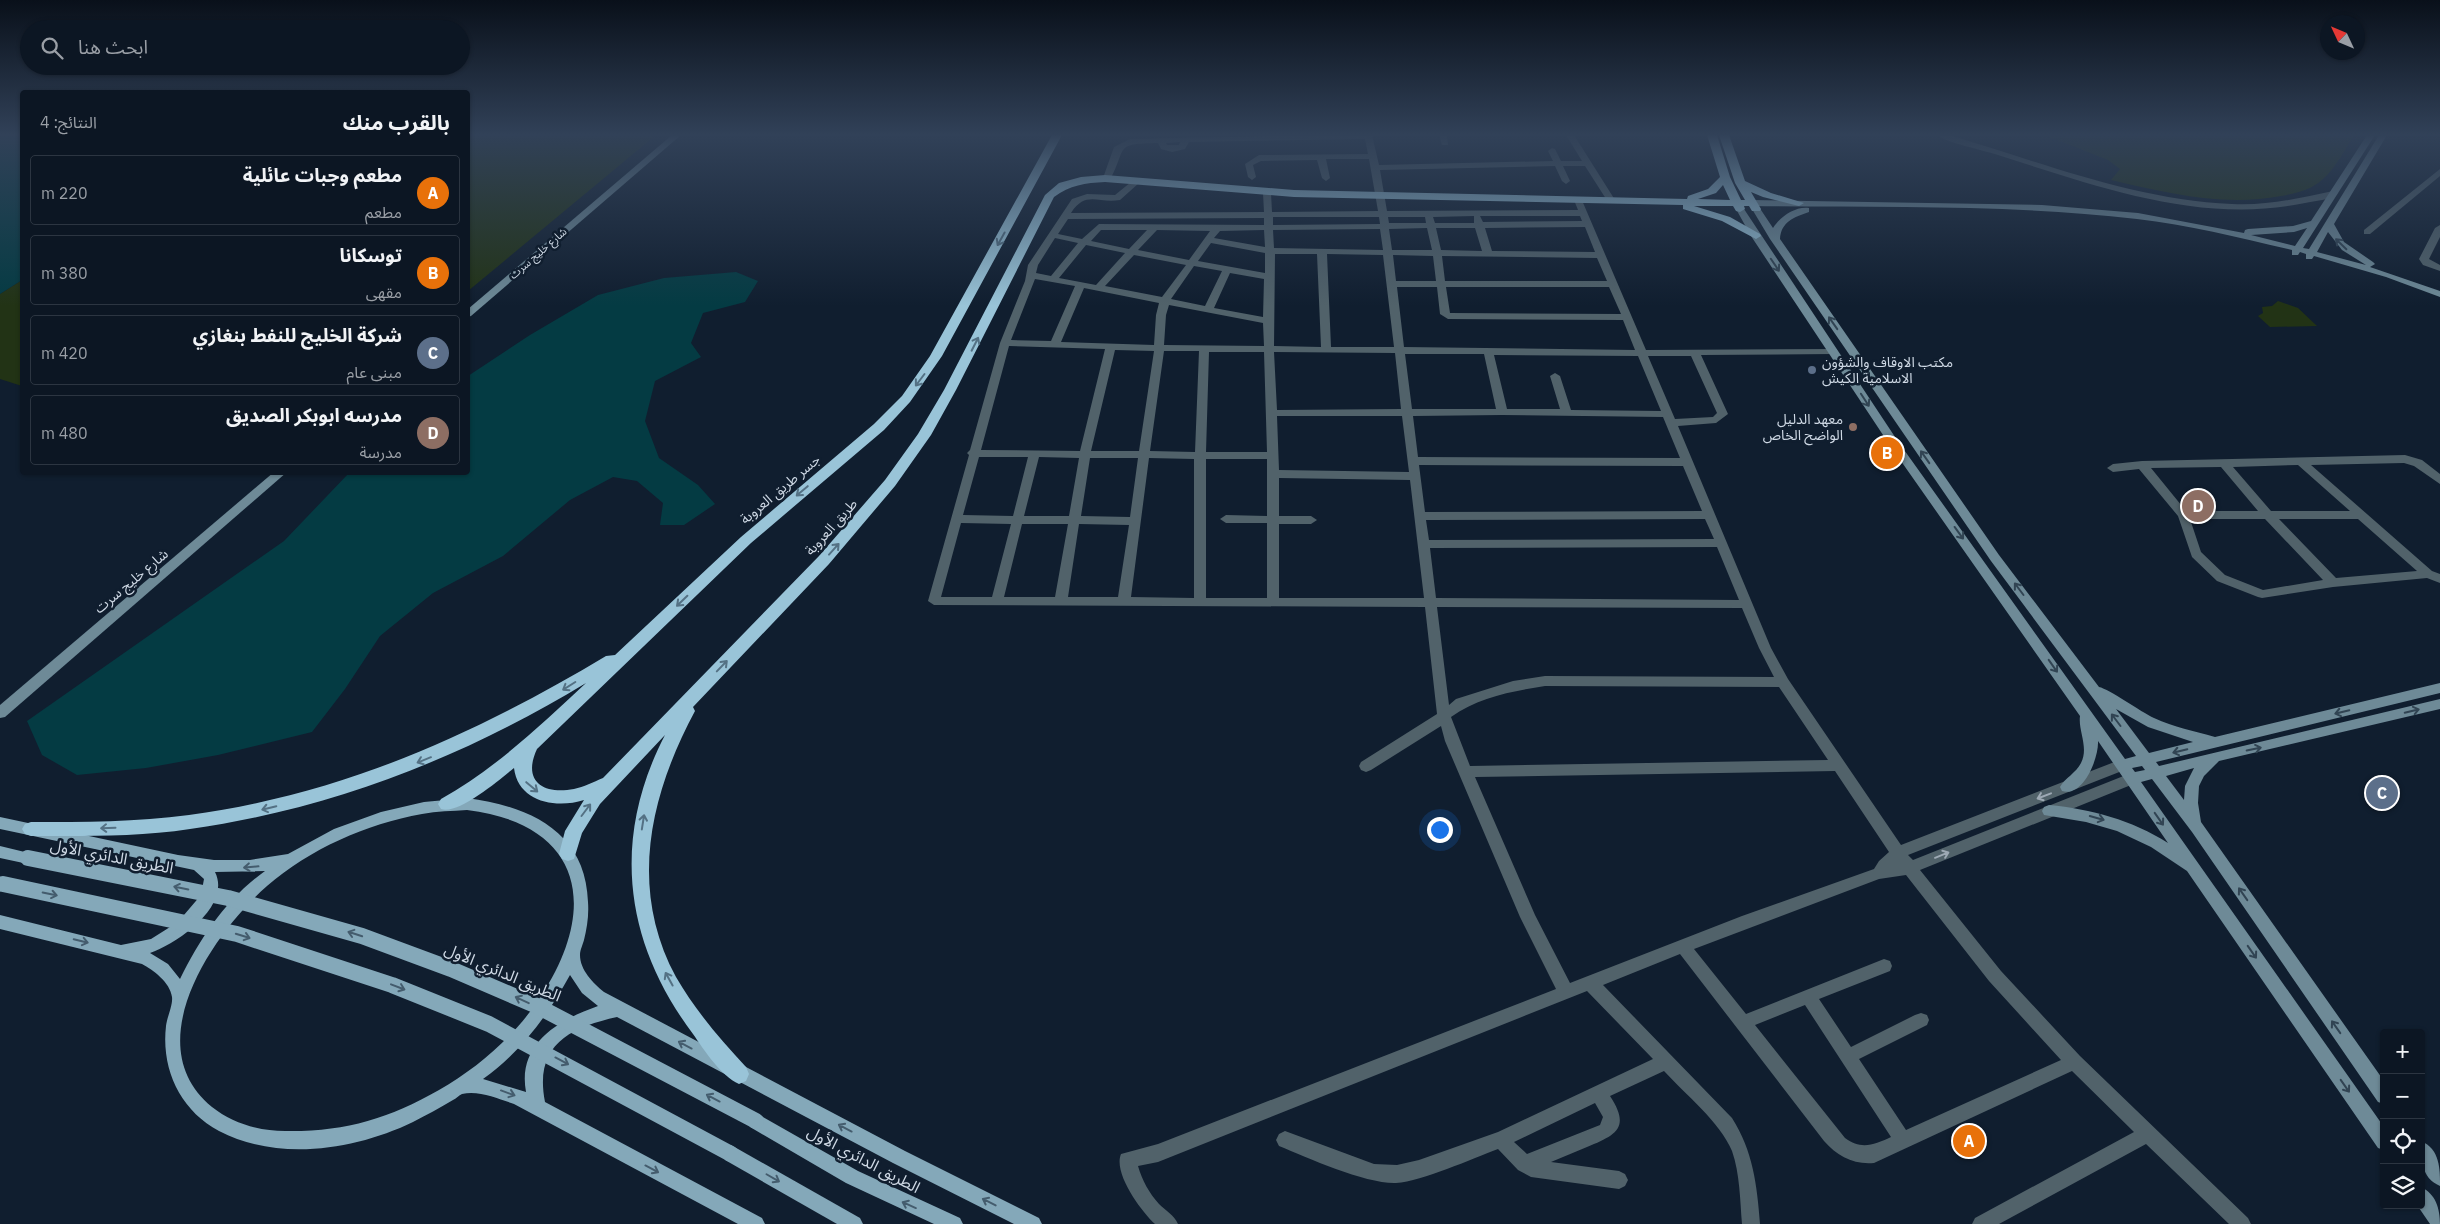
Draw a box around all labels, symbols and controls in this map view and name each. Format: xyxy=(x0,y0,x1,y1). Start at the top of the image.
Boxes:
north arrow xyxy=(2320,15,2365,60)
search box xyxy=(20,20,470,75)
icon: search xyxy=(38,34,66,62)
text: ابحث هنا xyxy=(78,35,148,59)
text: بالقرب منك xyxy=(343,108,450,136)
text: النتائج: 4 xyxy=(40,112,97,132)
text: مطعم وجبات عائلية xyxy=(243,163,402,187)
text: 220 m xyxy=(41,183,88,203)
text: A xyxy=(428,183,438,203)
text: مطعم xyxy=(365,202,402,222)
street label: شارع خليج سرت xyxy=(506,224,571,283)
one-way arrow xyxy=(996,232,1006,247)
one-way arrow xyxy=(2335,238,2347,250)
text: توسكانا xyxy=(339,243,402,267)
one-way arrow xyxy=(1770,258,1780,272)
text: 380 m xyxy=(41,263,88,283)
text: B xyxy=(428,263,438,283)
text: مقهى xyxy=(366,282,402,302)
one-way arrow xyxy=(1828,316,1838,330)
text: شركة الخليج للنفط بنغازي xyxy=(193,323,402,347)
one-way arrow xyxy=(970,336,980,351)
text: 420 m xyxy=(41,343,88,363)
text: C xyxy=(428,343,438,363)
place label: مكتب الاوقاف والشؤون الاسلامية الكيش xyxy=(1822,353,1953,387)
text: مبنى عام xyxy=(347,362,402,382)
marker: مكتب الاوقاف والشؤون الاسلامية الكيش xyxy=(1806,364,1818,376)
one-way arrow xyxy=(915,373,926,386)
one-way arrow xyxy=(1860,393,1871,407)
text: مدرسه ابوبكر الصديق xyxy=(226,403,402,427)
place label: معهد الدليل الواضح الخاص xyxy=(1763,410,1843,446)
marker: معهد الدليل الواضح الخاص xyxy=(1847,421,1859,433)
text: 480 m xyxy=(41,423,88,443)
text: D xyxy=(427,423,439,443)
pin: B xyxy=(1871,434,1903,472)
text: مدرسة xyxy=(359,442,402,462)
street label: جسر طريق العروبة xyxy=(736,450,824,528)
one-way arrow xyxy=(1920,450,1930,464)
one-way arrow xyxy=(796,485,809,496)
pin: D xyxy=(2182,487,2214,525)
street label: طريق العروبة xyxy=(801,495,862,560)
one-way arrow xyxy=(1954,526,1964,540)
one-way arrow xyxy=(828,543,840,556)
street label: شارع خليج سرت xyxy=(90,545,173,619)
one-way arrow xyxy=(2014,582,2024,596)
one-way arrow xyxy=(676,595,688,607)
one-way arrow xyxy=(2048,659,2058,673)
one-way arrow xyxy=(716,660,728,672)
one-way arrow xyxy=(562,682,576,692)
one-way arrow xyxy=(2403,706,2419,716)
one-way arrow xyxy=(2334,708,2350,717)
one-way arrow xyxy=(2111,713,2121,727)
one-way arrow xyxy=(2245,743,2261,753)
one-way arrow xyxy=(2173,747,2189,756)
one-way arrow xyxy=(417,755,432,765)
pin: C xyxy=(2366,774,2398,812)
one-way arrow xyxy=(525,782,538,793)
one-way arrow xyxy=(2037,792,2053,801)
one-way arrow xyxy=(581,803,591,817)
one-way arrow xyxy=(261,804,277,813)
one-way arrow xyxy=(2154,812,2164,826)
one-way arrow xyxy=(639,814,649,830)
one-way arrow xyxy=(2089,814,2105,824)
your location xyxy=(1427,817,1453,843)
one-way arrow xyxy=(100,824,116,833)
street label: الطريق الدائري الأول xyxy=(48,834,175,880)
one-way arrow xyxy=(1935,849,1950,858)
one-way arrow xyxy=(243,862,259,872)
one-way arrow xyxy=(173,883,189,892)
one-way arrow xyxy=(2238,887,2248,901)
one-way arrow xyxy=(42,890,58,899)
one-way arrow xyxy=(347,929,363,938)
one-way arrow xyxy=(235,931,251,941)
one-way arrow xyxy=(73,937,89,946)
street label: الطريق الدائري الأول xyxy=(441,938,564,1008)
one-way arrow xyxy=(2247,945,2257,959)
one-way arrow xyxy=(663,972,673,986)
one-way arrow xyxy=(389,983,405,992)
one-way arrow xyxy=(515,994,530,1004)
one-way arrow xyxy=(2331,1020,2341,1034)
map controls xyxy=(2380,1029,2425,1209)
button: + xyxy=(2380,1029,2425,1074)
one-way arrow xyxy=(678,1040,693,1049)
one-way arrow xyxy=(554,1056,569,1066)
button: − xyxy=(2380,1074,2425,1119)
one-way arrow xyxy=(2340,1079,2350,1093)
one-way arrow xyxy=(500,1089,516,1098)
one-way arrow xyxy=(706,1093,721,1103)
button: locate xyxy=(2380,1119,2425,1164)
street label: الطريق الدائري الأول xyxy=(803,1121,924,1200)
pin: A xyxy=(1953,1122,1985,1160)
one-way arrow xyxy=(838,1123,853,1132)
button: layers xyxy=(2380,1164,2425,1209)
one-way arrow xyxy=(644,1165,659,1174)
one-way arrow xyxy=(766,1173,781,1183)
one-way arrow xyxy=(982,1197,997,1207)
one-way arrow xyxy=(902,1199,917,1209)

